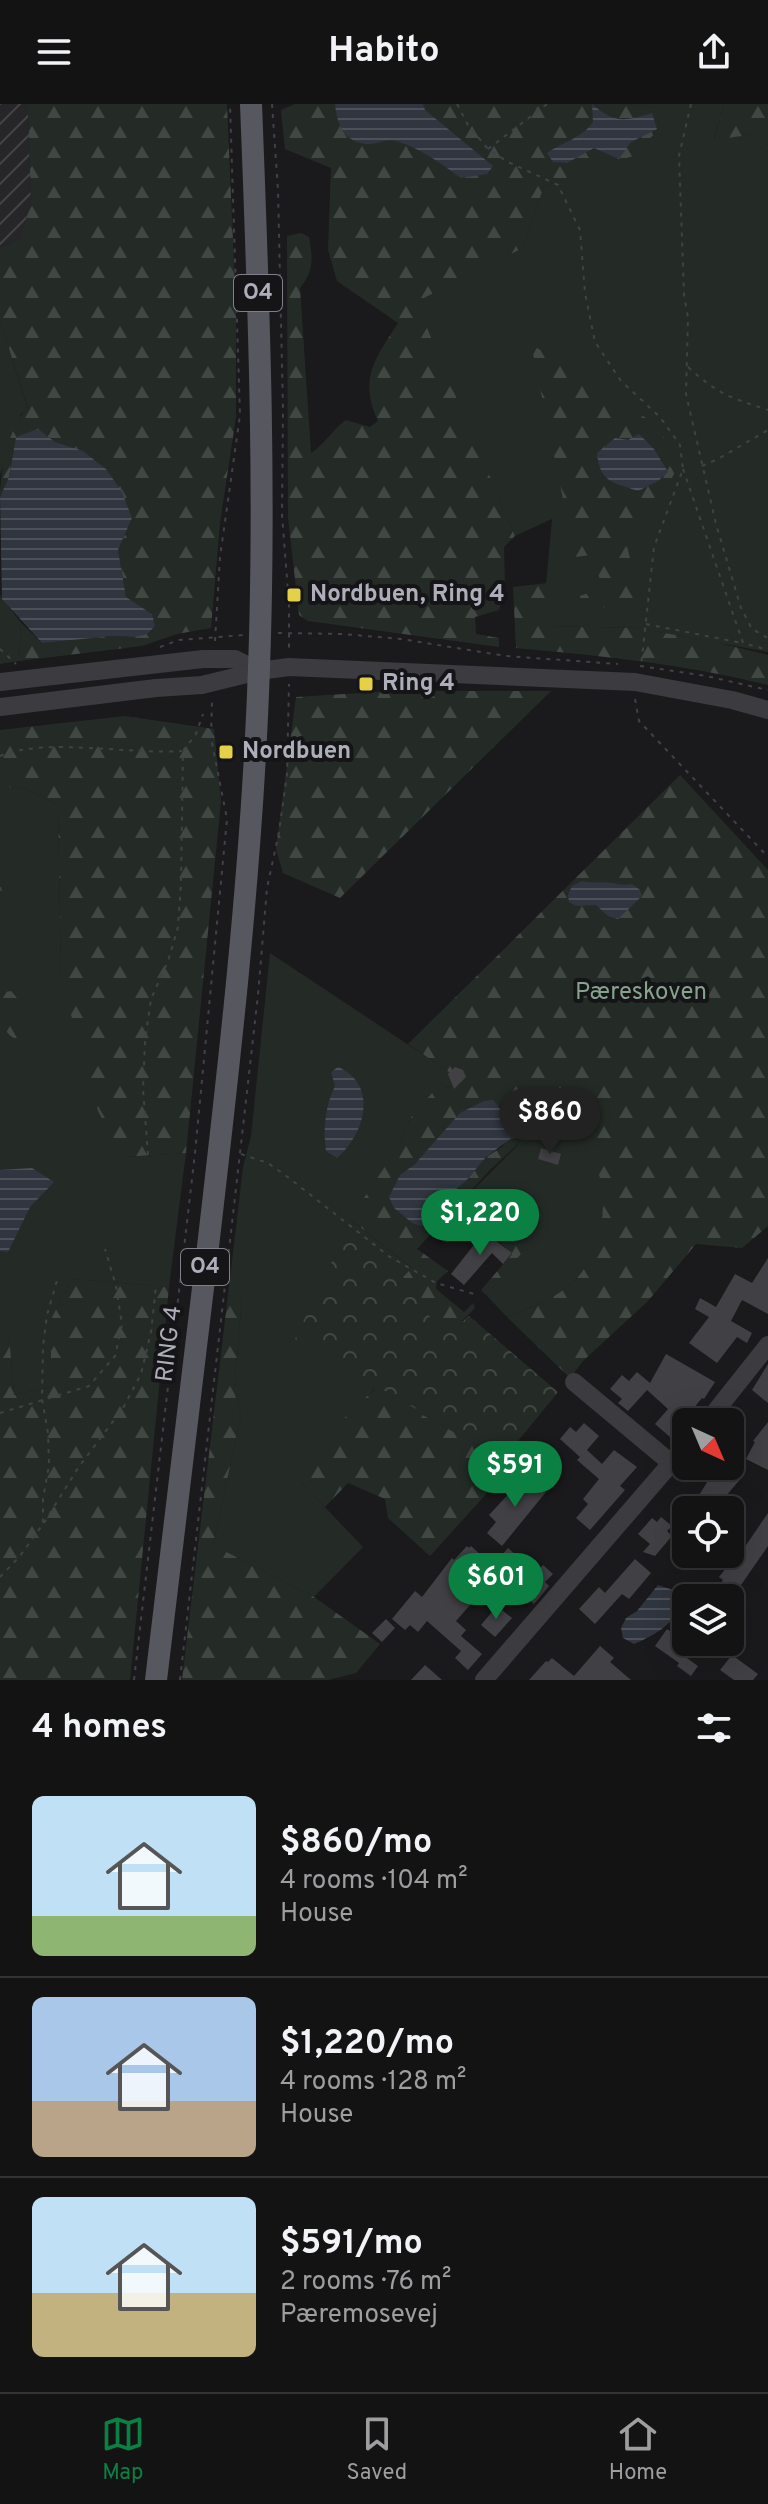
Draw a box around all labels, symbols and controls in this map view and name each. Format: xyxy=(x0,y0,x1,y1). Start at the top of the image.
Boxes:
text: Habito xyxy=(328,29,440,75)
icon: menu xyxy=(32,30,76,74)
icon: share xyxy=(692,30,736,74)
road number: O4 xyxy=(234,275,282,311)
place label: Nordbuen, Ring 4 xyxy=(310,580,505,610)
marker: Nordbuen, Ring 4 xyxy=(285,586,303,604)
place label: Ring 4 xyxy=(382,669,455,699)
marker: Ring 4 xyxy=(357,675,375,693)
place label: Nordbuen xyxy=(242,737,351,767)
marker: Nordbuen xyxy=(217,743,235,761)
park label: Pæreskoven xyxy=(575,978,707,1008)
pin: $860 xyxy=(503,1088,597,1156)
text: $860 xyxy=(517,1097,583,1130)
pin: $1,220 xyxy=(415,1189,545,1257)
text: $1,220 xyxy=(439,1198,521,1231)
road number: O4 xyxy=(181,1249,229,1285)
street label: RING 4 xyxy=(150,1304,190,1384)
north arrow xyxy=(672,1408,744,1480)
map controls xyxy=(672,1408,744,1656)
pin: $591 xyxy=(468,1441,562,1509)
text: $591 xyxy=(486,1450,544,1483)
button: locate xyxy=(672,1496,744,1568)
pin: $601 xyxy=(449,1553,543,1621)
text: $601 xyxy=(466,1562,526,1595)
button: layers xyxy=(672,1584,744,1656)
icon: filters xyxy=(692,1706,736,1750)
text: 4 homes xyxy=(32,1707,167,1750)
text: $860/mo xyxy=(280,1822,432,1865)
icon: home xyxy=(96,1828,192,1924)
text: 4 rooms · 104 m² xyxy=(280,1865,468,1898)
text: House xyxy=(280,1898,353,1931)
text: $1,220/mo xyxy=(280,2023,454,2066)
icon: home xyxy=(96,2029,192,2125)
text: 4 rooms · 128 m² xyxy=(280,2066,467,2099)
text: House xyxy=(280,2099,353,2132)
text: $591/mo xyxy=(280,2223,423,2266)
icon: home xyxy=(96,2229,192,2325)
text: 2 rooms · 76 m² xyxy=(280,2266,452,2299)
text: Pæremosevej xyxy=(280,2299,438,2332)
tab: Map xyxy=(101,2412,145,2487)
tab: Saved xyxy=(347,2412,407,2487)
tab: Home xyxy=(609,2412,667,2487)

